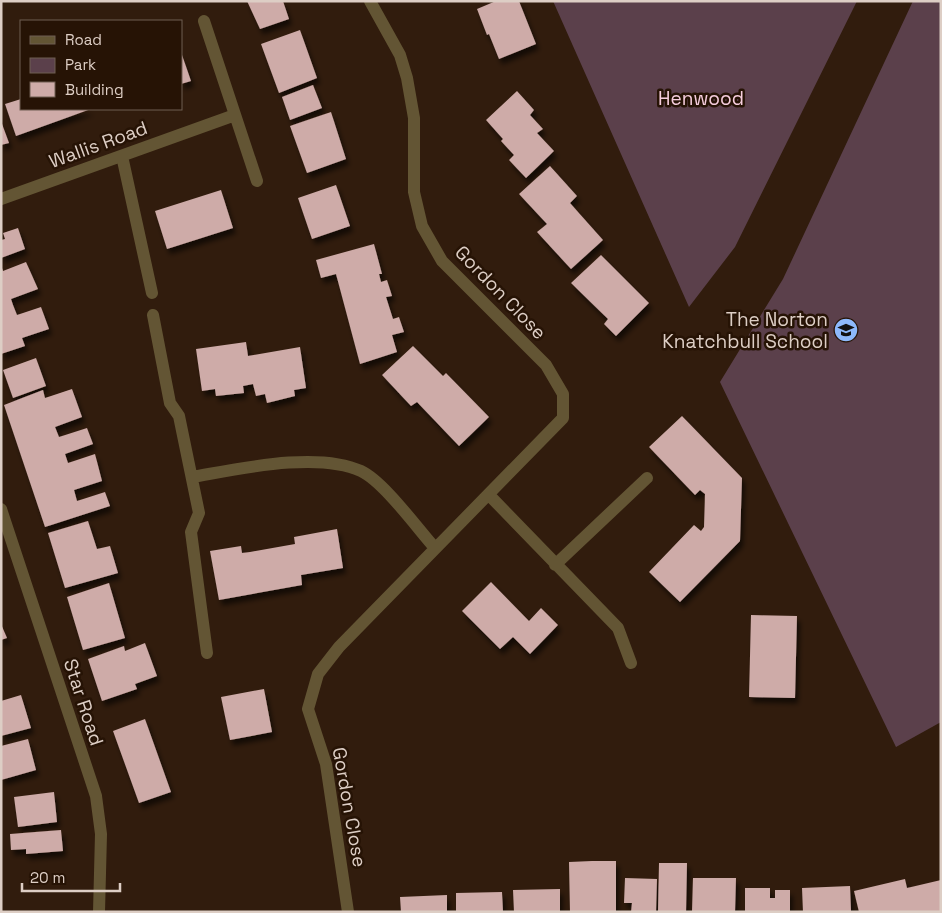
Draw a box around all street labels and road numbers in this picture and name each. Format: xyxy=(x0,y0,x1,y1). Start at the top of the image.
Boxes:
street label: Wallis Road xyxy=(46,115,151,174)
street label: Gordon Close xyxy=(449,240,552,345)
street label: Star Road xyxy=(58,656,109,749)
street label: Gordon Close xyxy=(327,745,372,869)

